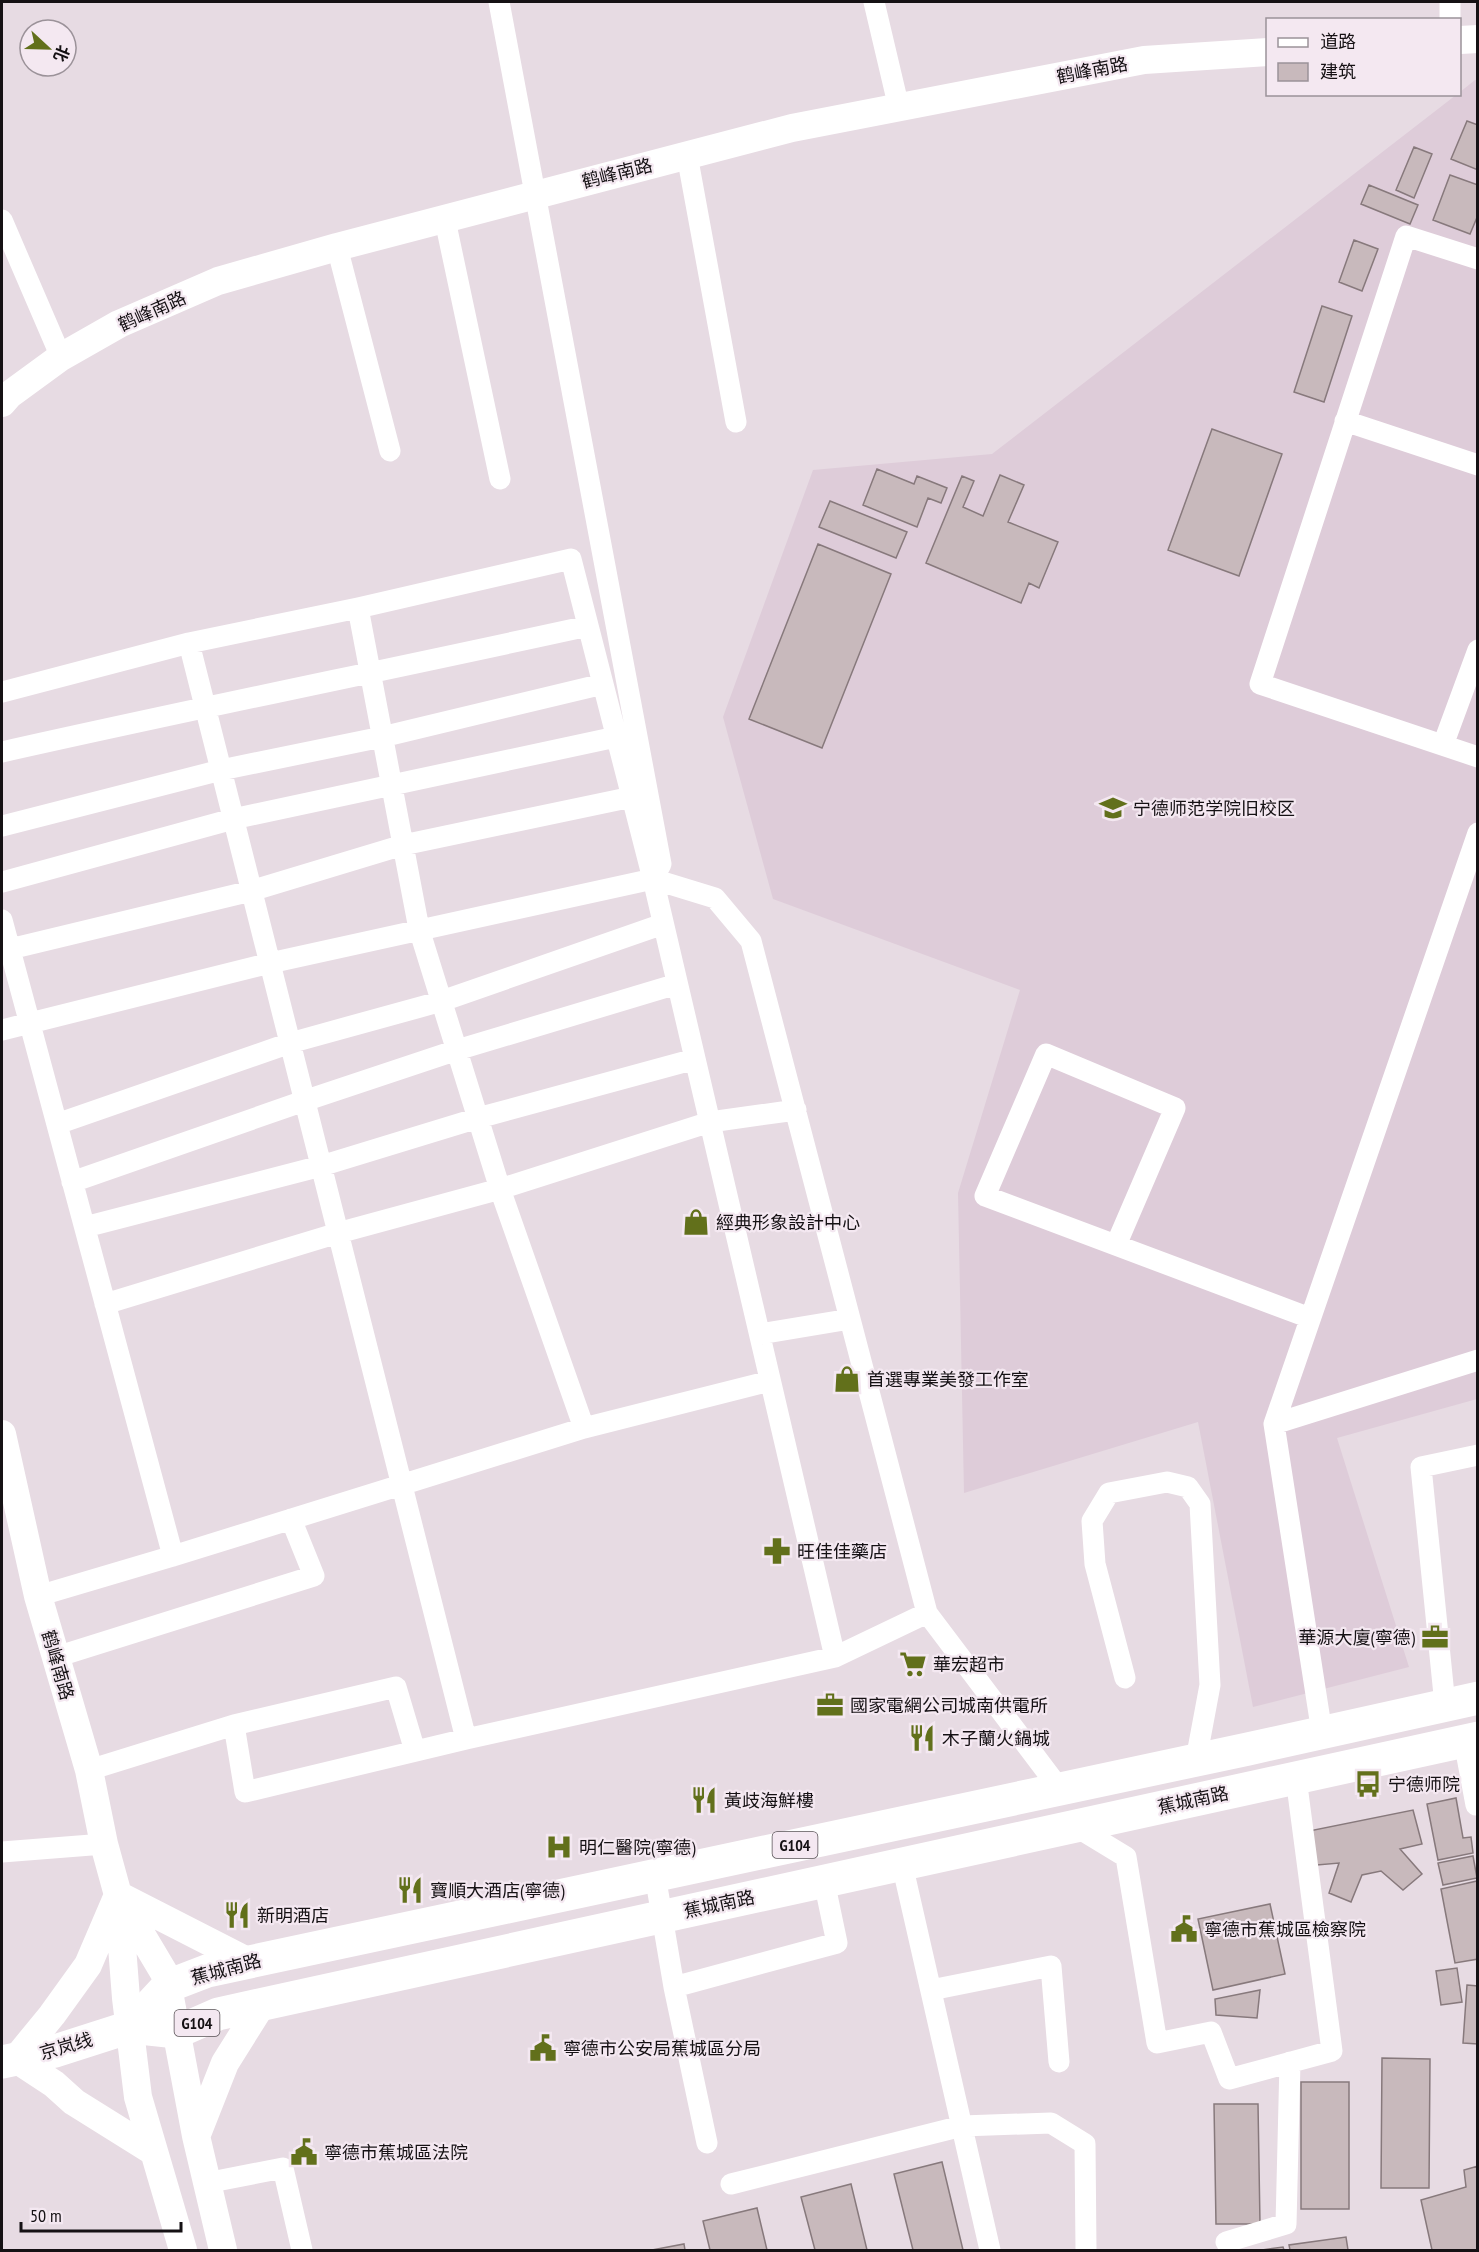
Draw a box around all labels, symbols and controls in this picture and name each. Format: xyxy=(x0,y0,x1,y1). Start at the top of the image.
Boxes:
north arrow xyxy=(18,18,78,78)
legend xyxy=(1266,18,1461,96)
text: 道路 xyxy=(1320,30,1356,53)
text: 北 xyxy=(50,42,74,65)
street label: 鹤峰南路 xyxy=(1054,52,1130,88)
text: 建筑 xyxy=(1320,60,1356,83)
street label: 鹤峰南路 xyxy=(579,153,655,193)
street label: 鹤峰南路 xyxy=(114,286,190,336)
school or university icon: 宁德师范学院旧校区 xyxy=(1098,793,1128,823)
place label: 宁德师范学院旧校区 xyxy=(1133,797,1295,820)
shop icon: 經典形象設計中心 xyxy=(681,1207,711,1237)
place label: 經典形象設計中心 xyxy=(716,1211,860,1234)
shop icon: 首選專業美發工作室 xyxy=(832,1364,862,1394)
place label: 首選專業美發工作室 xyxy=(867,1368,1029,1391)
pharmacy icon: 旺佳佳藥店 xyxy=(762,1536,792,1566)
place label: 旺佳佳藥店 xyxy=(797,1540,887,1563)
office icon: 華源大廈(寧德) xyxy=(1420,1622,1450,1652)
place label: 華源大廈(寧德) xyxy=(1299,1626,1416,1649)
street label: 鹤峰南路 xyxy=(37,1627,79,1703)
supermarket icon: 華宏超市 xyxy=(898,1649,928,1679)
place label: 華宏超市 xyxy=(933,1653,1005,1676)
office icon: 國家電網公司城南供電所 xyxy=(815,1690,845,1720)
place label: 國家電網公司城南供電所 xyxy=(850,1694,1048,1717)
restaurant icon: 木子蘭火鍋城 xyxy=(907,1723,937,1753)
place label: 木子蘭火鍋城 xyxy=(942,1727,1050,1750)
bus stop icon: 宁德师院 xyxy=(1353,1769,1383,1799)
place label: 宁德师院 xyxy=(1388,1773,1460,1796)
street label: 蕉城南路 xyxy=(1155,1781,1231,1819)
restaurant icon: 黃歧海鮮樓 xyxy=(689,1785,719,1815)
place label: 黃歧海鮮樓 xyxy=(724,1789,814,1812)
hospital icon: 明仁醫院(寧德) xyxy=(544,1832,574,1862)
road number: G104 xyxy=(772,1832,818,1858)
place label: 明仁醫院(寧德) xyxy=(579,1836,696,1859)
restaurant icon: 寶順大酒店(寧德) xyxy=(395,1875,425,1905)
place label: 寶順大酒店(寧德) xyxy=(430,1879,565,1902)
street label: 蕉城南路 xyxy=(681,1885,757,1923)
restaurant icon: 新明酒店 xyxy=(222,1900,252,1930)
place label: 新明酒店 xyxy=(257,1904,329,1927)
public building icon: 寧德市蕉城區檢察院 xyxy=(1169,1914,1199,1944)
place label: 寧德市蕉城區檢察院 xyxy=(1204,1918,1366,1941)
street label: 蕉城南路 xyxy=(188,1949,264,1989)
road number: G104 xyxy=(174,2010,220,2036)
street label: 京岚线 xyxy=(37,2028,95,2064)
public building icon: 寧德市公安局蕉城區分局 xyxy=(528,2033,558,2063)
place label: 寧德市公安局蕉城區分局 xyxy=(563,2037,761,2060)
public building icon: 寧德市蕉城區法院 xyxy=(289,2137,319,2167)
place label: 寧德市蕉城區法院 xyxy=(324,2141,468,2164)
scale bar xyxy=(21,2195,182,2233)
text: 50 m xyxy=(30,2204,62,2227)

